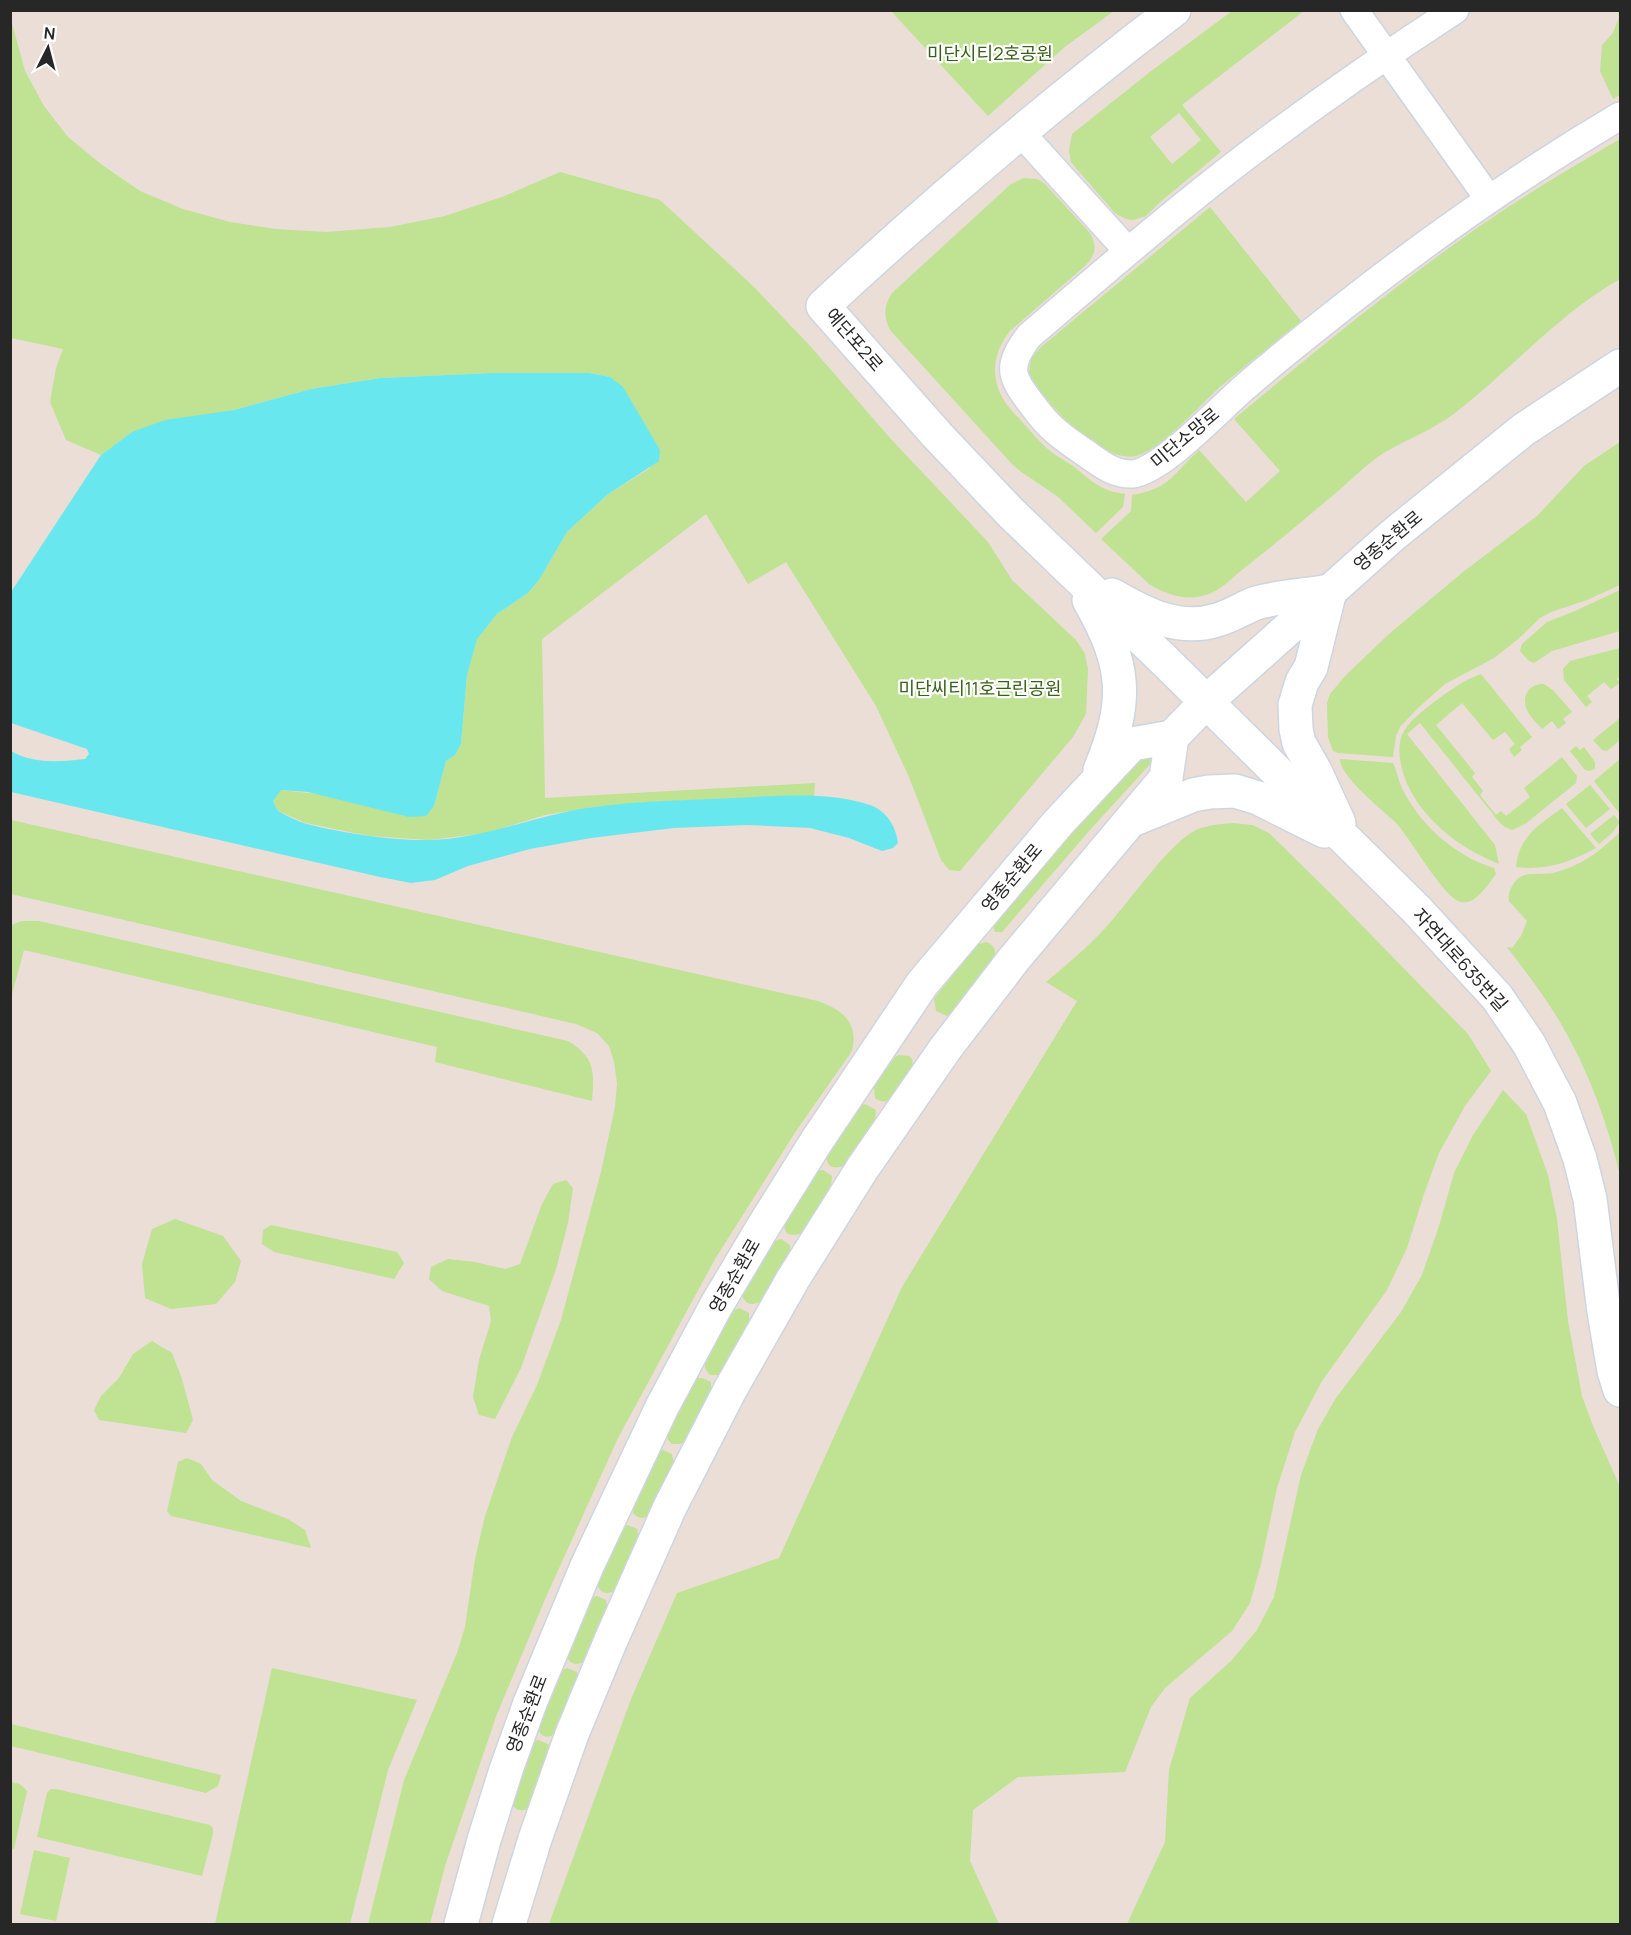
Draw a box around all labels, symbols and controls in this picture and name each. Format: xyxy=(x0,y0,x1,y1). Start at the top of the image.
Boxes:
north arrow xyxy=(18,18,78,78)
text: N xyxy=(43,22,56,45)
park label: 미단시티2호공원 xyxy=(927,41,1053,65)
street label: 예단포2로 xyxy=(821,303,889,376)
street label: 미단소망로 xyxy=(1145,401,1224,473)
street label: 영종순환로 xyxy=(1348,504,1427,576)
park label: 미단씨티11호근린공원 xyxy=(898,676,1062,700)
street label: 영종순환로 xyxy=(975,838,1047,917)
street label: 자연대로635번길 xyxy=(1408,903,1513,1016)
street label: 영종순환로 xyxy=(703,1234,765,1317)
street label: 영종순환로 xyxy=(500,1671,552,1757)

